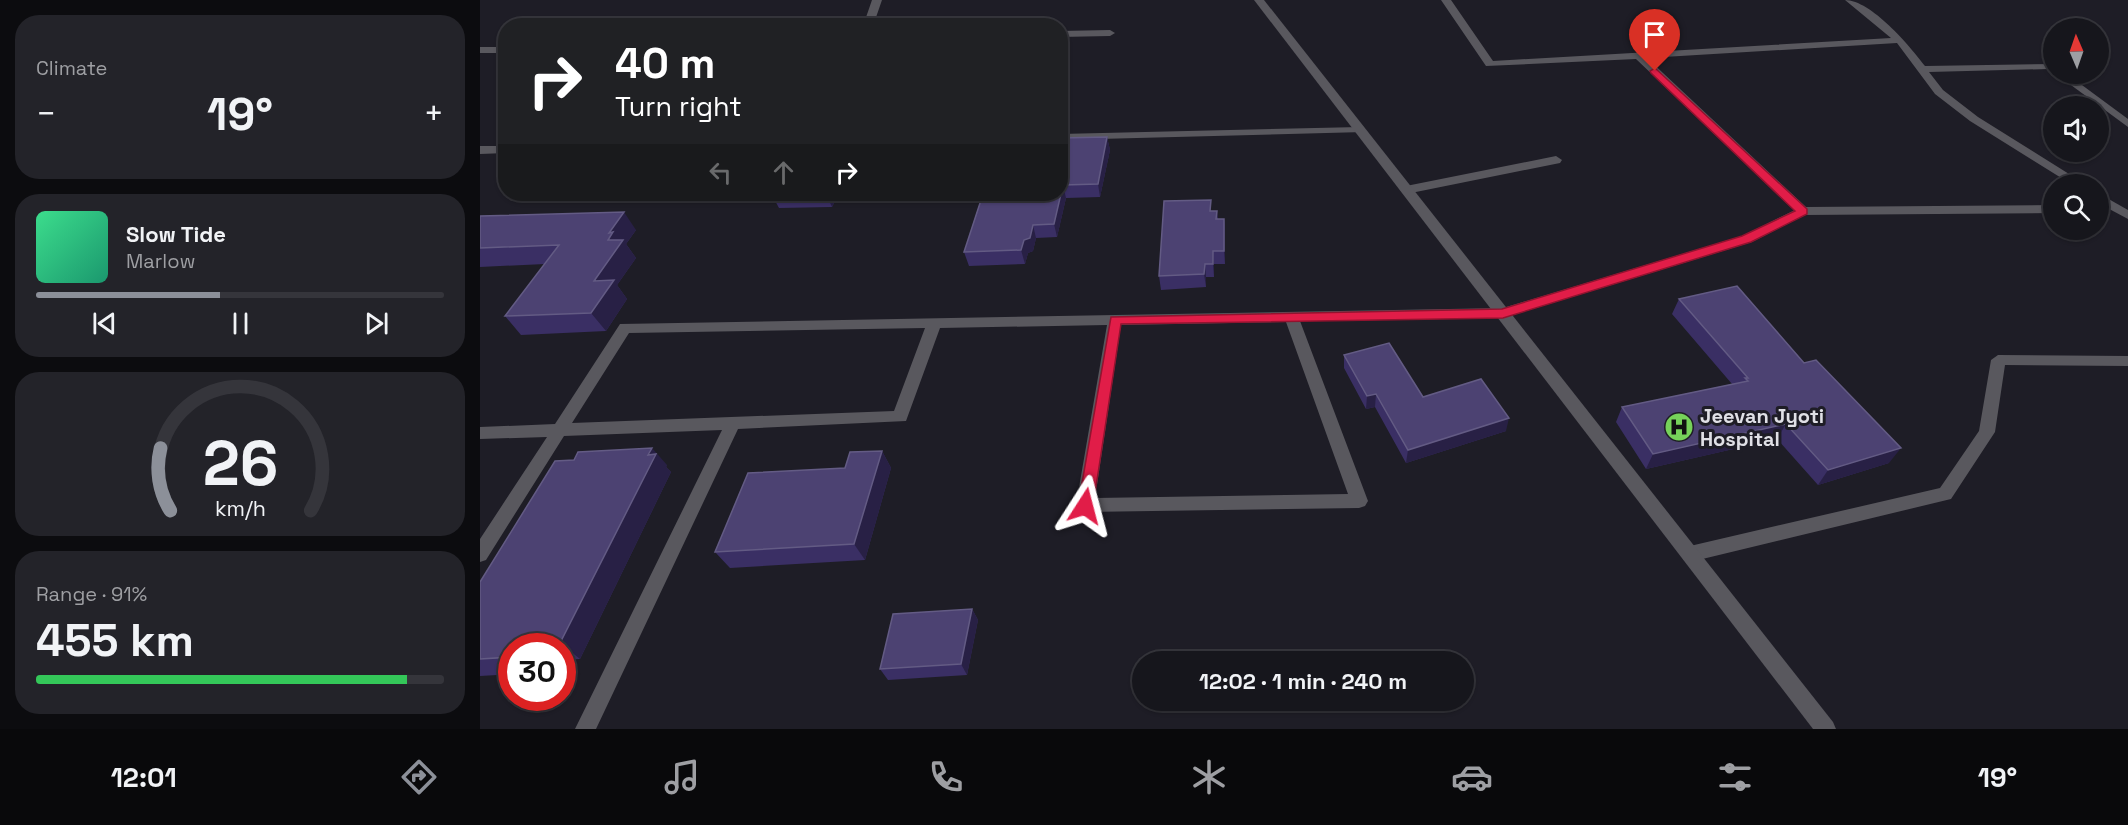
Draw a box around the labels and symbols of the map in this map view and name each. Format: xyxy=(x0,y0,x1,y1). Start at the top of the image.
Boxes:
pin xyxy=(1629,9,1680,71)
north arrow xyxy=(2043,18,2109,84)
place label: Jeevan Jyoti Hospital xyxy=(1700,403,1824,452)
hospital icon: Jeevan Jyoti Hospital xyxy=(1663,411,1695,443)
position arrow xyxy=(1053,474,1117,538)
speed limit sign: 30 xyxy=(498,633,576,711)

